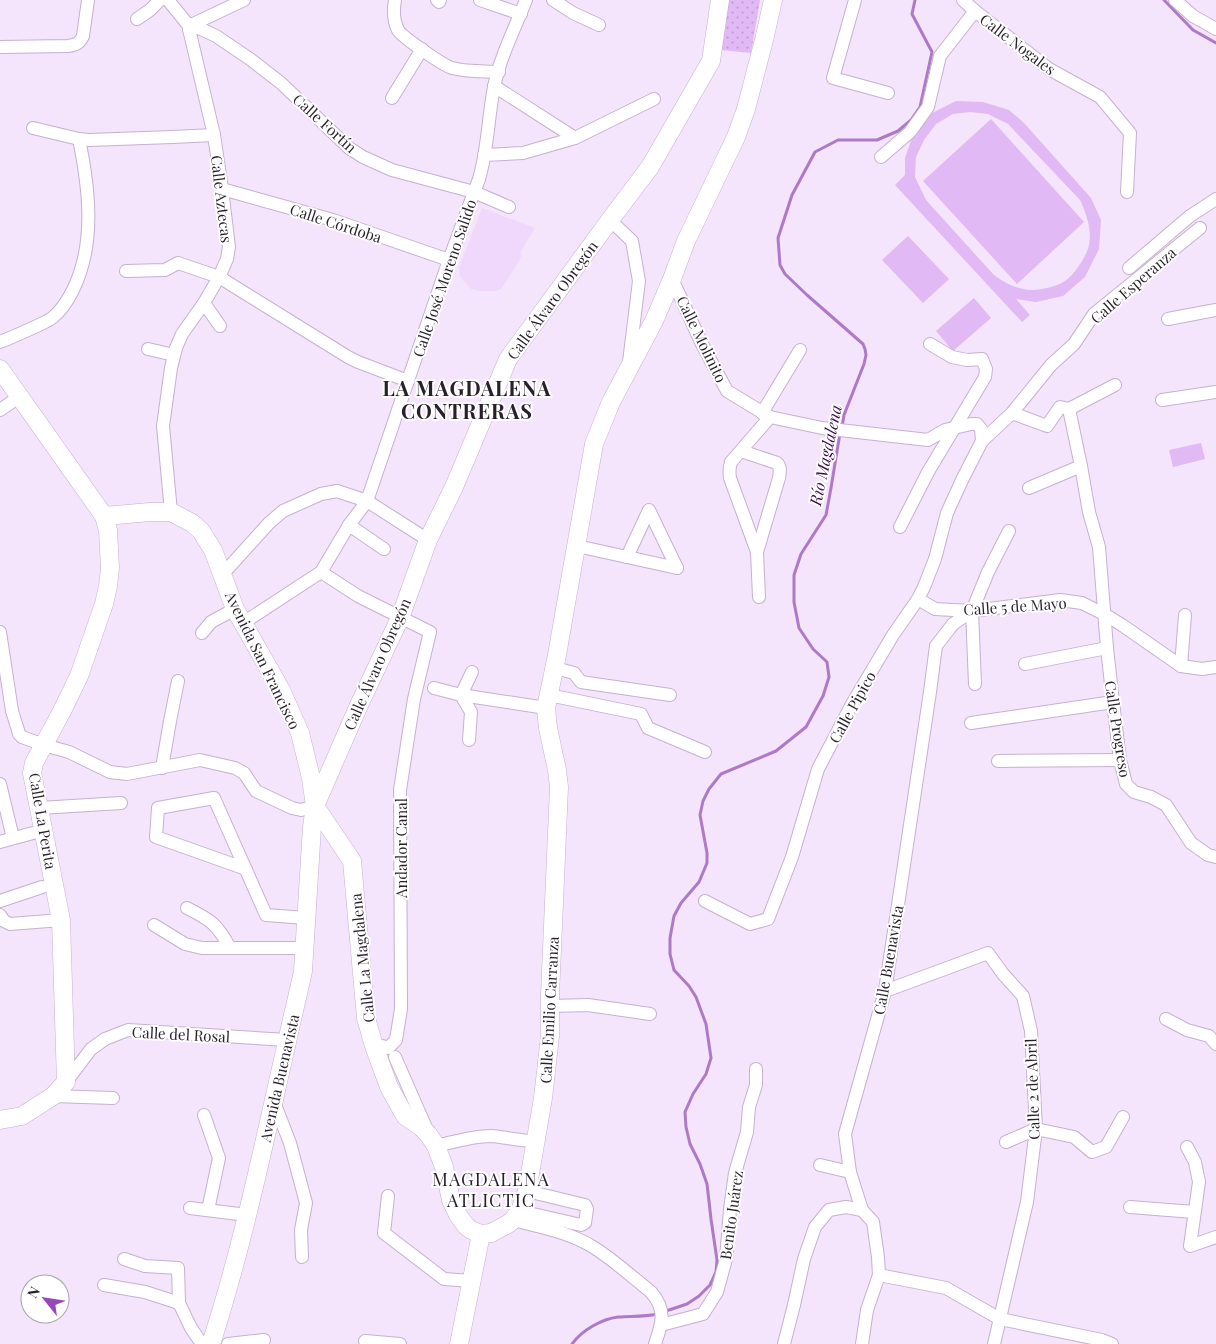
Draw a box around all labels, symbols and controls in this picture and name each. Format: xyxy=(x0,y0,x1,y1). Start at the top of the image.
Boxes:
street label: Calle Nogales xyxy=(976,9,1060,79)
street label: Calle Fortín xyxy=(289,89,361,157)
street label: Calle Aztecas xyxy=(207,154,237,244)
street label: Calle José Moreno Salido xyxy=(408,197,480,359)
street label: Calle Córdoba xyxy=(288,199,385,247)
street label: Calle Álvaro Obregón xyxy=(502,237,602,363)
street label: Calle Esperanza xyxy=(1086,242,1180,328)
street label: Calle Molinito xyxy=(672,292,732,386)
district label: LA MAGDALENA CONTRERAS xyxy=(383,374,551,424)
water label: Río Magdalena xyxy=(804,403,846,508)
street label: Avenida San Francisco xyxy=(220,587,305,732)
street label: Calle 5 de Mayo xyxy=(963,592,1067,620)
street label: Calle Álvaro Obregón xyxy=(339,595,415,733)
street label: Calle Pipico xyxy=(824,667,880,747)
street label: Calle Progreso xyxy=(1100,679,1136,779)
street label: Calle La Perita xyxy=(25,771,61,871)
street label: Andador Canal xyxy=(391,798,411,899)
street label: Calle La Magdalena xyxy=(345,892,379,1024)
street label: Calle Buenavista xyxy=(869,903,908,1016)
street label: Calle Emilio Carranza xyxy=(535,935,563,1084)
street label: Avenida Buenavista xyxy=(254,1012,304,1145)
street label: Calle del Rosal xyxy=(131,1021,231,1047)
street label: Calle 2 de Abril xyxy=(1020,1038,1044,1140)
district label: MAGDALENA ATLICTIC xyxy=(432,1167,550,1212)
street label: Benito Juárez xyxy=(715,1169,747,1261)
north arrow xyxy=(20,1274,70,1324)
text: N xyxy=(23,1283,44,1301)

